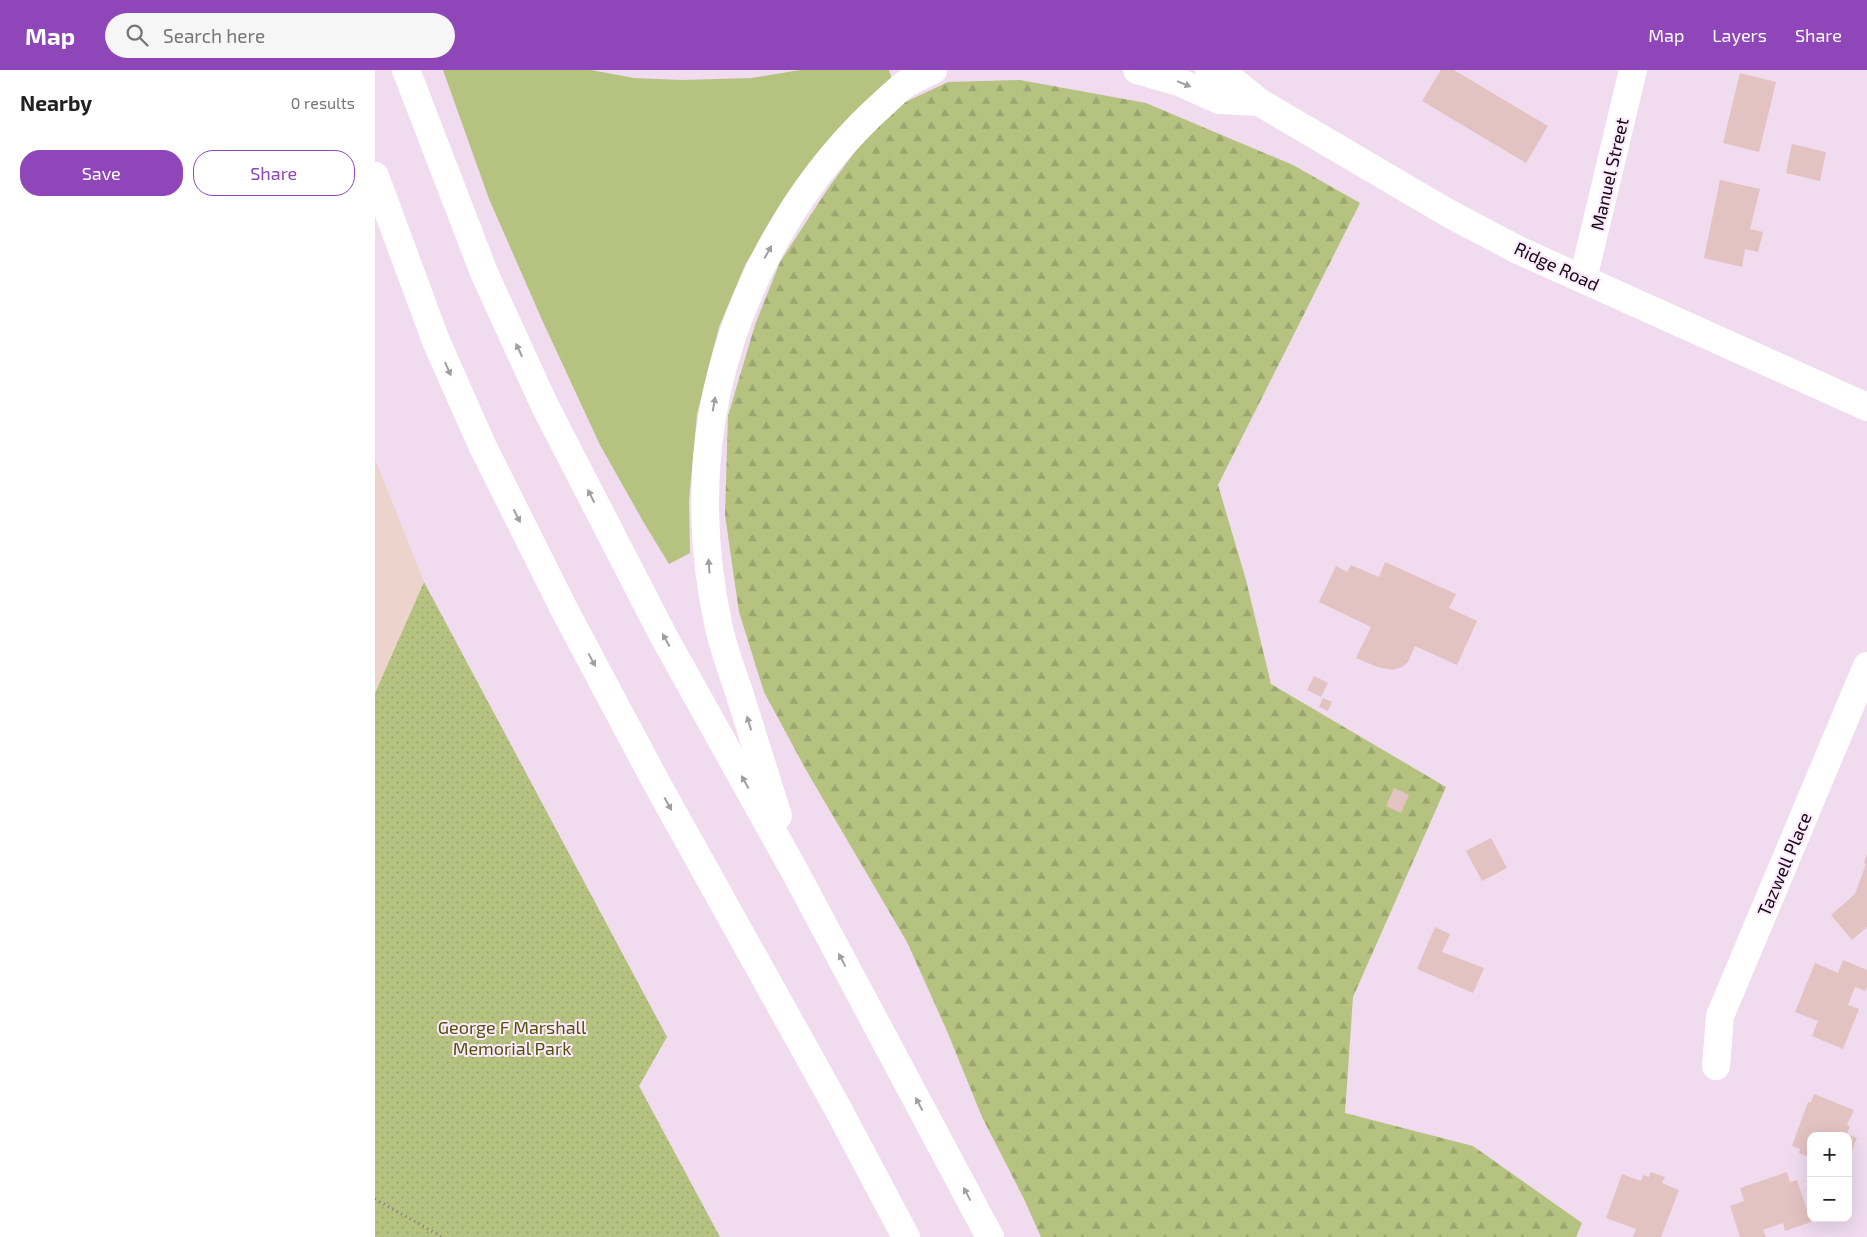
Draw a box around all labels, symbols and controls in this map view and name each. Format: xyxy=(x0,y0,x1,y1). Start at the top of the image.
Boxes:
search box xyxy=(105,13,455,58)
text: Map xyxy=(25,21,75,50)
icon: search xyxy=(123,21,151,49)
text: Search here xyxy=(163,24,265,47)
text: Map xyxy=(1648,24,1684,46)
text: Layers xyxy=(1712,24,1767,46)
text: Share xyxy=(1795,24,1842,46)
one-way arrow xyxy=(1176,81,1191,89)
text: Nearby xyxy=(20,90,92,115)
text: 0 results xyxy=(291,93,355,112)
street label: Manuel Street xyxy=(1585,115,1633,232)
button: Save xyxy=(20,150,183,196)
button: Share xyxy=(193,150,355,196)
street label: Ridge Road xyxy=(1511,237,1603,295)
one-way arrow xyxy=(764,245,772,259)
one-way arrow xyxy=(515,343,523,357)
one-way arrow xyxy=(445,362,453,376)
one-way arrow xyxy=(710,396,718,412)
one-way arrow xyxy=(587,488,595,503)
one-way arrow xyxy=(513,508,522,523)
one-way arrow xyxy=(705,558,713,574)
one-way arrow xyxy=(662,633,670,647)
one-way arrow xyxy=(587,653,596,667)
one-way arrow xyxy=(744,716,752,731)
one-way arrow xyxy=(741,774,749,789)
one-way arrow xyxy=(664,796,672,811)
street label: Tazwell Place xyxy=(1752,809,1816,919)
one-way arrow xyxy=(838,953,846,967)
park label: George F Marshall Memorial Park xyxy=(438,1016,587,1059)
one-way arrow xyxy=(915,1096,923,1111)
map controls xyxy=(1807,1132,1852,1222)
button: + xyxy=(1807,1132,1852,1177)
button: − xyxy=(1807,1177,1852,1222)
one-way arrow xyxy=(963,1187,971,1201)

